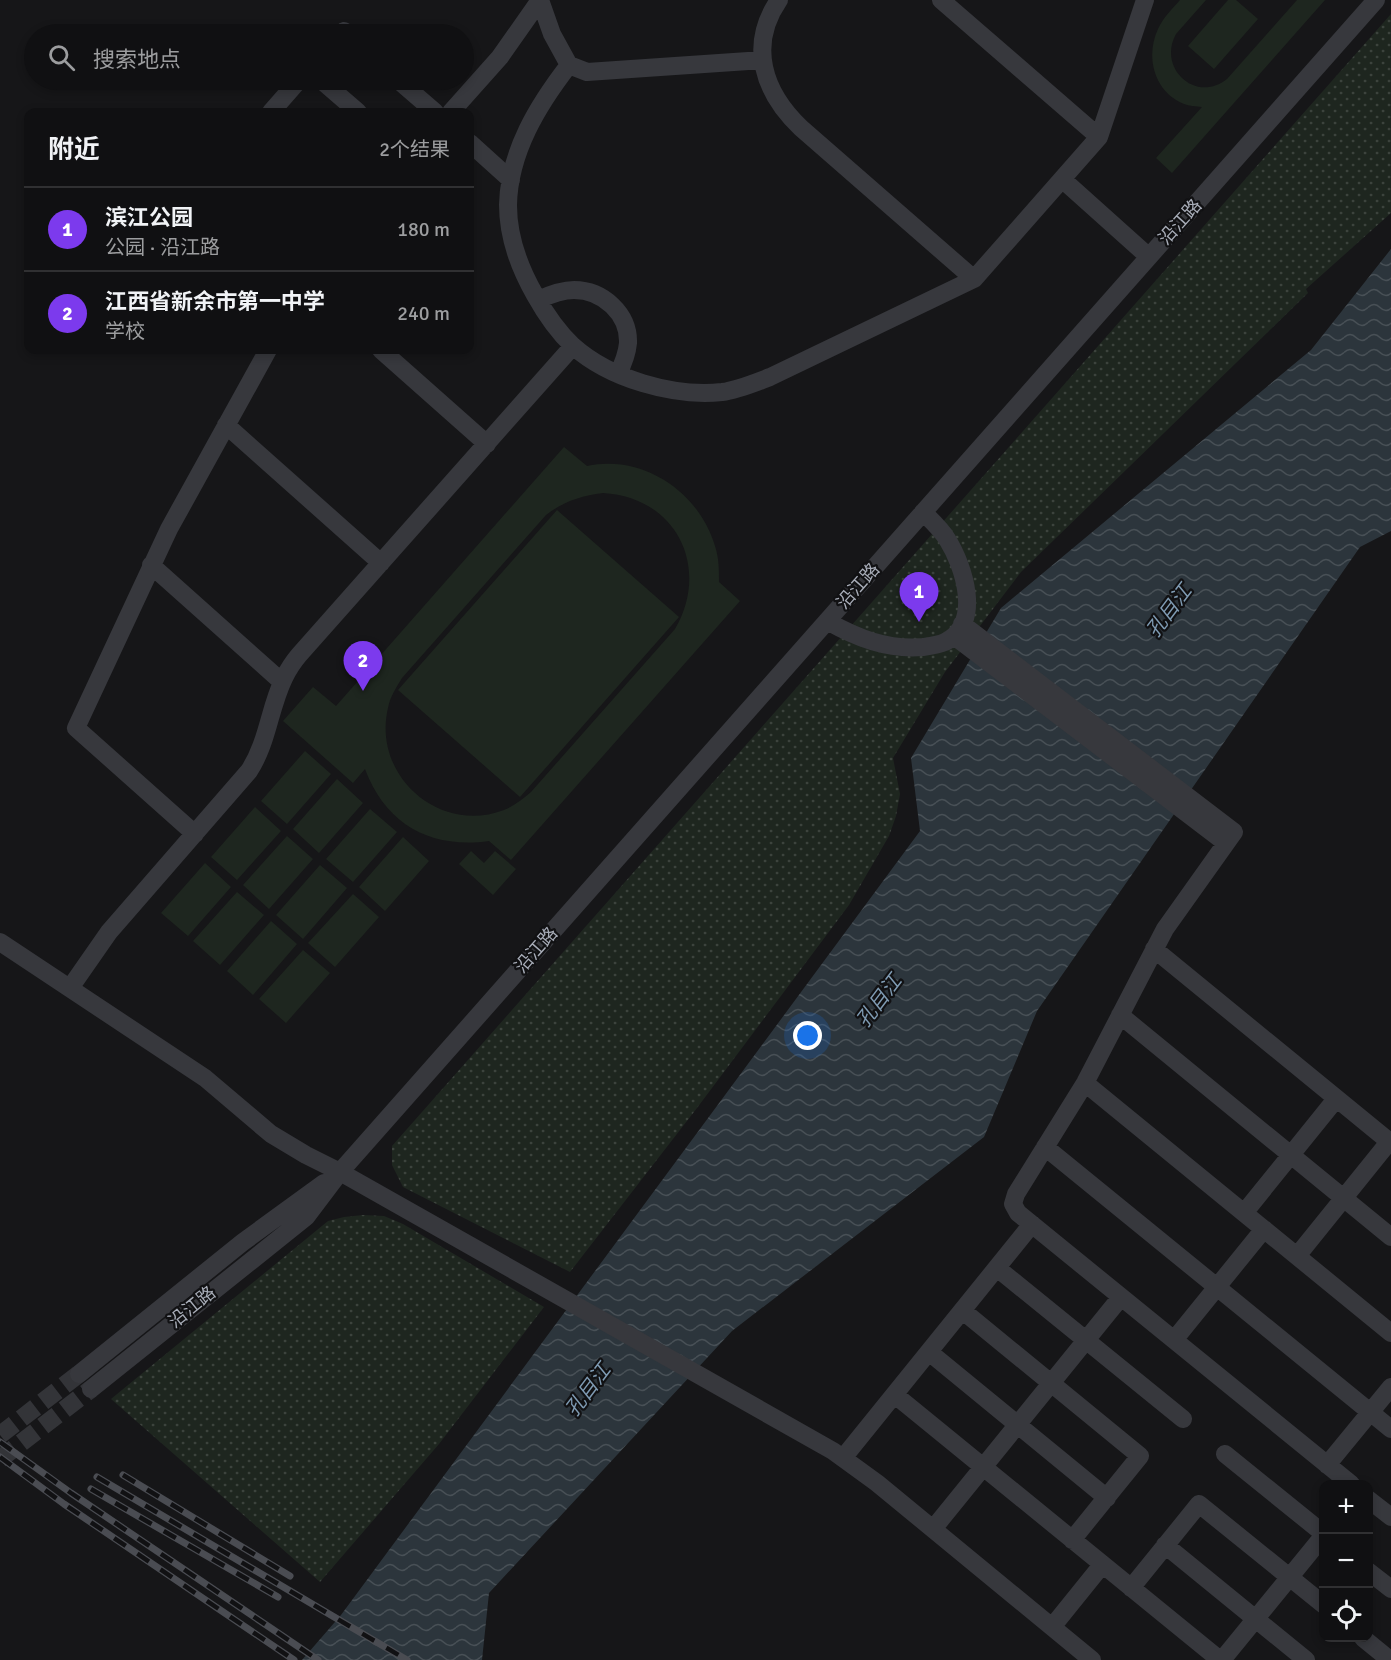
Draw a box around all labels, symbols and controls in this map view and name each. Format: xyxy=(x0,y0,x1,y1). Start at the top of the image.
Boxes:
search box xyxy=(24,24,474,90)
icon: search xyxy=(45,41,78,74)
text: 搜索地点 xyxy=(93,46,181,73)
text: 附近 xyxy=(48,134,100,166)
text: 2个结果 xyxy=(379,137,450,162)
street label: 沿江路 xyxy=(1154,195,1206,249)
text: 滨江公园 xyxy=(105,204,193,231)
text: 1 xyxy=(62,217,73,242)
text: 180 m xyxy=(397,217,450,242)
text: 公园 · 沿江路 xyxy=(105,235,220,260)
text: 江西省新余市第一中学 xyxy=(105,288,325,315)
text: 2 xyxy=(62,301,73,326)
text: 240 m xyxy=(397,301,450,326)
text: 学校 xyxy=(105,319,145,344)
street label: 沿江路 xyxy=(832,558,884,614)
pin: 1 xyxy=(900,572,938,622)
water label: 孔目江 xyxy=(1141,578,1198,642)
pin: 2 xyxy=(344,642,382,691)
street label: 沿江路 xyxy=(510,922,562,978)
water label: 孔目江 xyxy=(851,968,908,1032)
your location xyxy=(793,1021,822,1050)
street label: 沿江路 xyxy=(164,1281,220,1333)
water label: 孔目江 xyxy=(560,1357,617,1421)
map controls xyxy=(1319,1480,1373,1642)
button: + xyxy=(1319,1480,1373,1534)
button: − xyxy=(1319,1534,1373,1588)
button: locate xyxy=(1319,1588,1373,1642)

